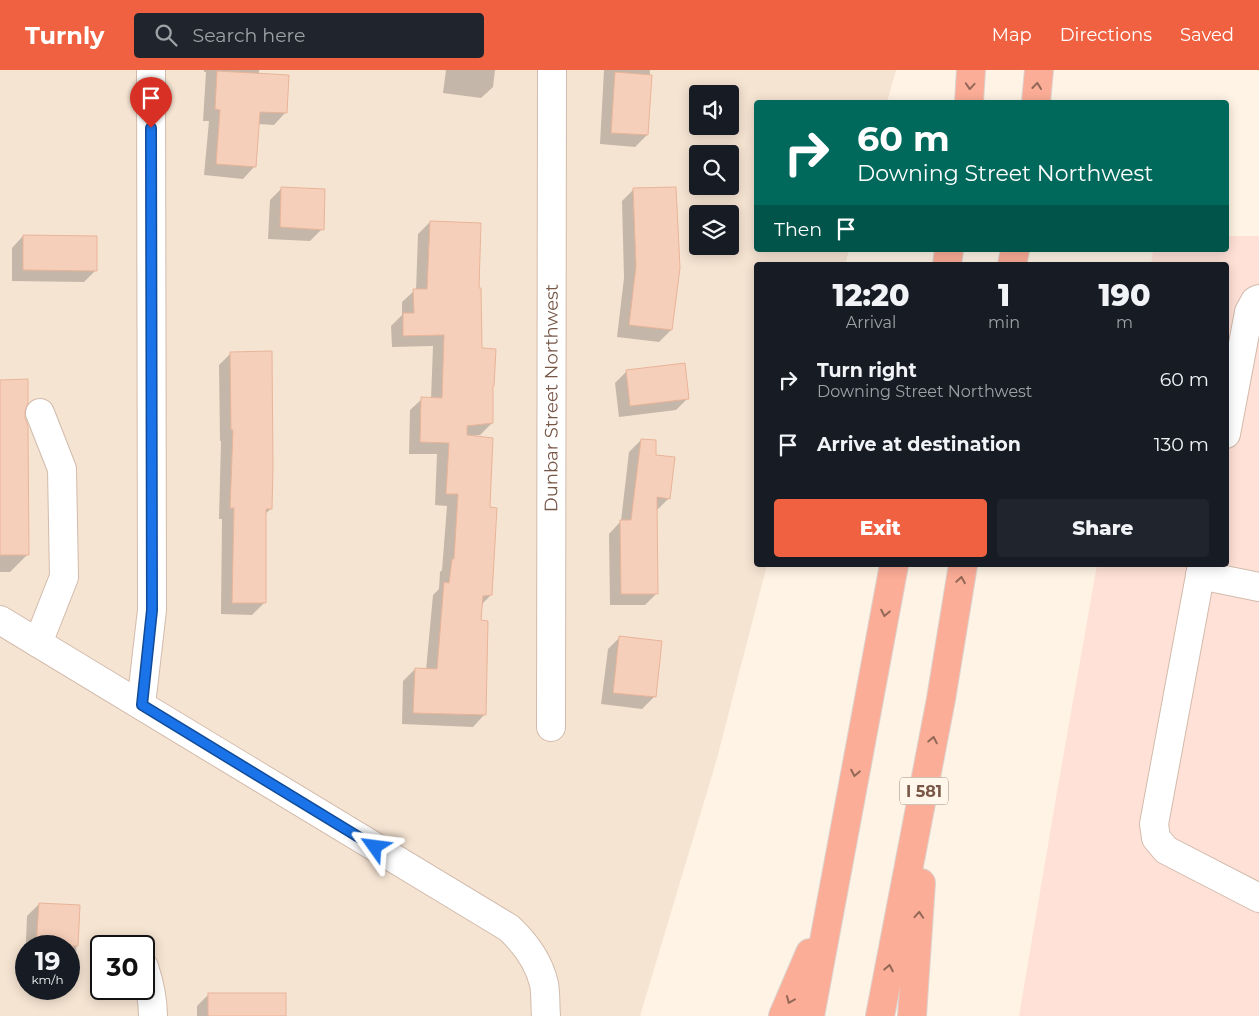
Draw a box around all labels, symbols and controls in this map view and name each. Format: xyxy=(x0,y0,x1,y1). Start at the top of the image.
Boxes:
search box xyxy=(134,13,484,58)
text: Turnly xyxy=(25,21,104,50)
icon: search xyxy=(152,21,180,49)
text: Search here xyxy=(192,24,305,47)
text: Map xyxy=(992,24,1032,46)
text: Directions xyxy=(1060,24,1152,46)
text: Saved xyxy=(1180,24,1234,46)
pin xyxy=(130,77,172,128)
one-way arrow xyxy=(1031,82,1042,90)
one-way arrow xyxy=(965,83,976,91)
icon: arrive xyxy=(137,84,165,112)
map controls xyxy=(689,85,739,255)
button: sound xyxy=(689,85,739,135)
text: 60 m xyxy=(857,117,950,160)
icon: right xyxy=(774,120,839,185)
button: search xyxy=(689,145,739,195)
text: Downing Street Northwest xyxy=(857,160,1153,187)
button: layers xyxy=(689,205,739,255)
icon: arrive xyxy=(832,215,860,243)
text: Then xyxy=(774,218,822,241)
text: 12:20 xyxy=(832,277,910,314)
text: 1 xyxy=(998,277,1010,314)
text: 190 xyxy=(1098,277,1151,314)
street label: Dunbar Street Northwest xyxy=(540,284,563,512)
text: Arrival xyxy=(846,313,896,332)
text: min xyxy=(988,313,1020,332)
text: m xyxy=(1116,313,1133,332)
text: Turn right xyxy=(817,359,917,382)
icon: right xyxy=(774,366,802,394)
text: 60 m xyxy=(1160,368,1209,391)
text: Downing Street Northwest xyxy=(817,382,1032,401)
icon: arrive xyxy=(774,431,802,459)
text: Arrive at destination xyxy=(817,433,1021,456)
text: 130 m xyxy=(1154,433,1209,456)
button: Exit xyxy=(774,499,987,557)
button: Share xyxy=(997,499,1209,557)
one-way arrow xyxy=(955,575,965,584)
one-way arrow xyxy=(881,608,891,617)
one-way arrow xyxy=(928,736,938,744)
one-way arrow xyxy=(851,768,861,777)
road number: I 581 xyxy=(900,778,948,804)
position arrow xyxy=(348,820,400,872)
one-way arrow xyxy=(913,911,924,919)
speed limit sign: 30 xyxy=(90,935,155,1000)
text: 19 xyxy=(35,946,60,976)
one-way arrow xyxy=(883,964,894,973)
text: km/h xyxy=(31,972,64,987)
one-way arrow xyxy=(785,995,796,1004)

